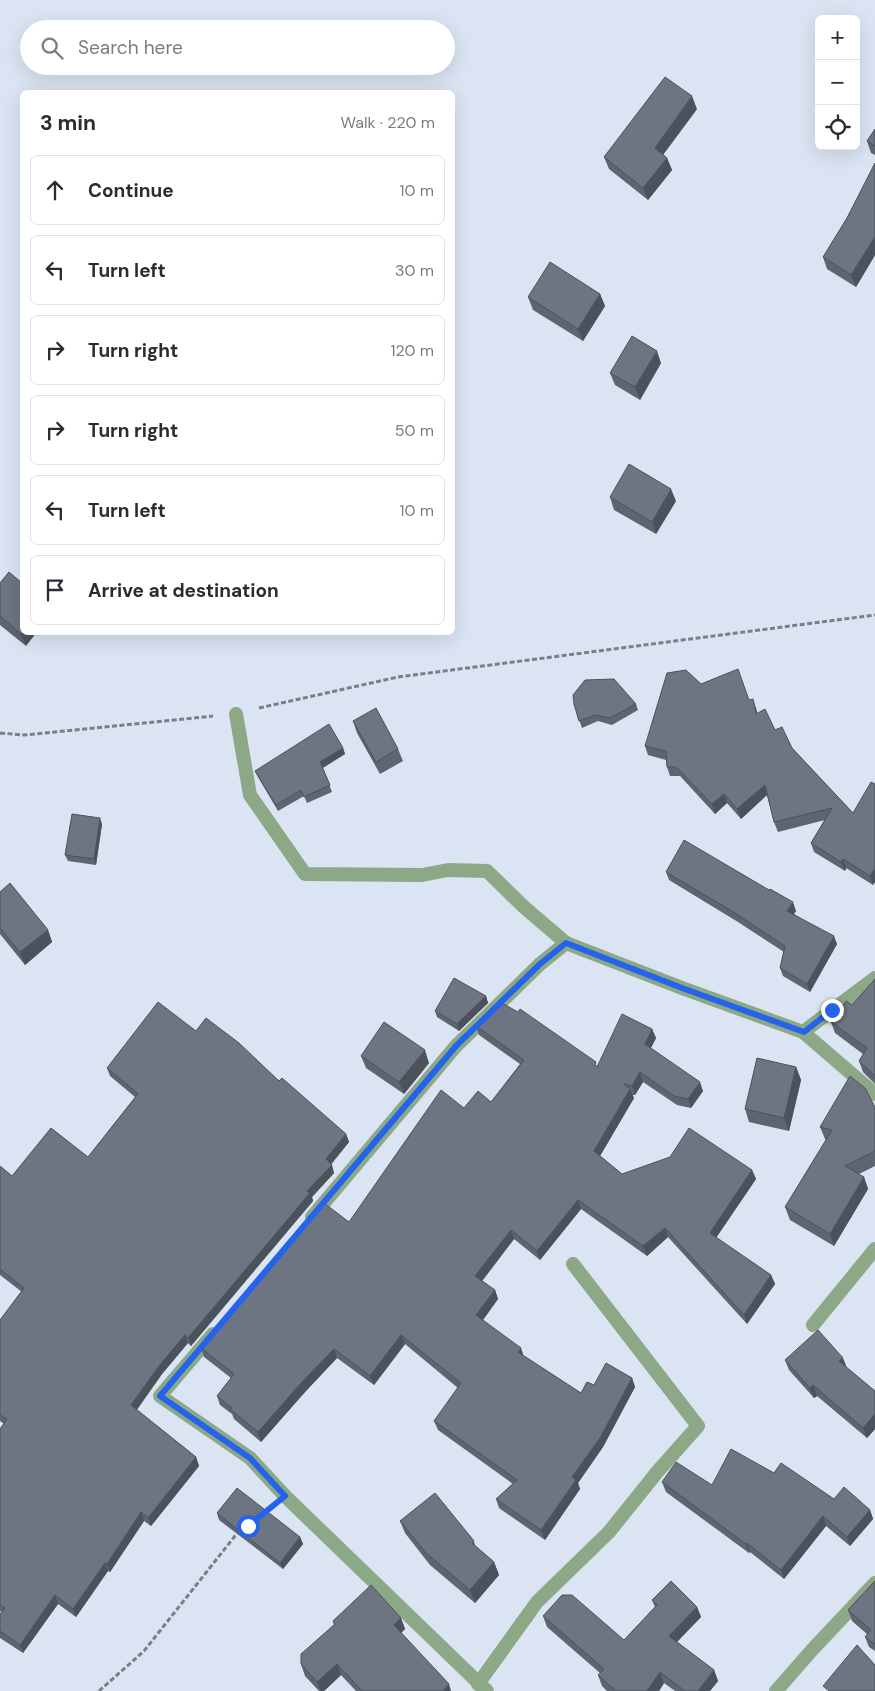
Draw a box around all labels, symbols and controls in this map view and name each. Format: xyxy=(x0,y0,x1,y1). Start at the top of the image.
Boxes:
map controls xyxy=(815,15,860,150)
button: + xyxy=(815,15,860,60)
search box xyxy=(20,20,455,75)
icon: search xyxy=(38,34,66,62)
text: Search here xyxy=(78,35,183,60)
button: − xyxy=(815,60,860,105)
button: locate xyxy=(815,105,860,150)
text: 3 min xyxy=(40,109,96,137)
text: Walk · 220 m xyxy=(341,112,435,133)
icon: ahead xyxy=(41,176,69,204)
text: Continue xyxy=(88,178,174,203)
text: 10 m xyxy=(400,180,434,201)
icon: left xyxy=(41,256,69,284)
text: Turn left xyxy=(88,258,166,283)
text: 30 m xyxy=(395,260,434,281)
icon: right xyxy=(41,336,69,364)
text: Turn right xyxy=(88,338,178,363)
text: 120 m xyxy=(390,340,434,361)
icon: right xyxy=(41,416,69,444)
text: Turn right xyxy=(88,418,178,443)
text: 50 m xyxy=(395,420,434,441)
icon: left xyxy=(41,496,69,524)
text: Turn left xyxy=(88,498,166,523)
text: 10 m xyxy=(400,500,434,521)
icon: arrive xyxy=(41,576,69,604)
text: Arrive at destination xyxy=(88,578,279,603)
route end xyxy=(821,999,844,1022)
route start xyxy=(237,1515,260,1538)

